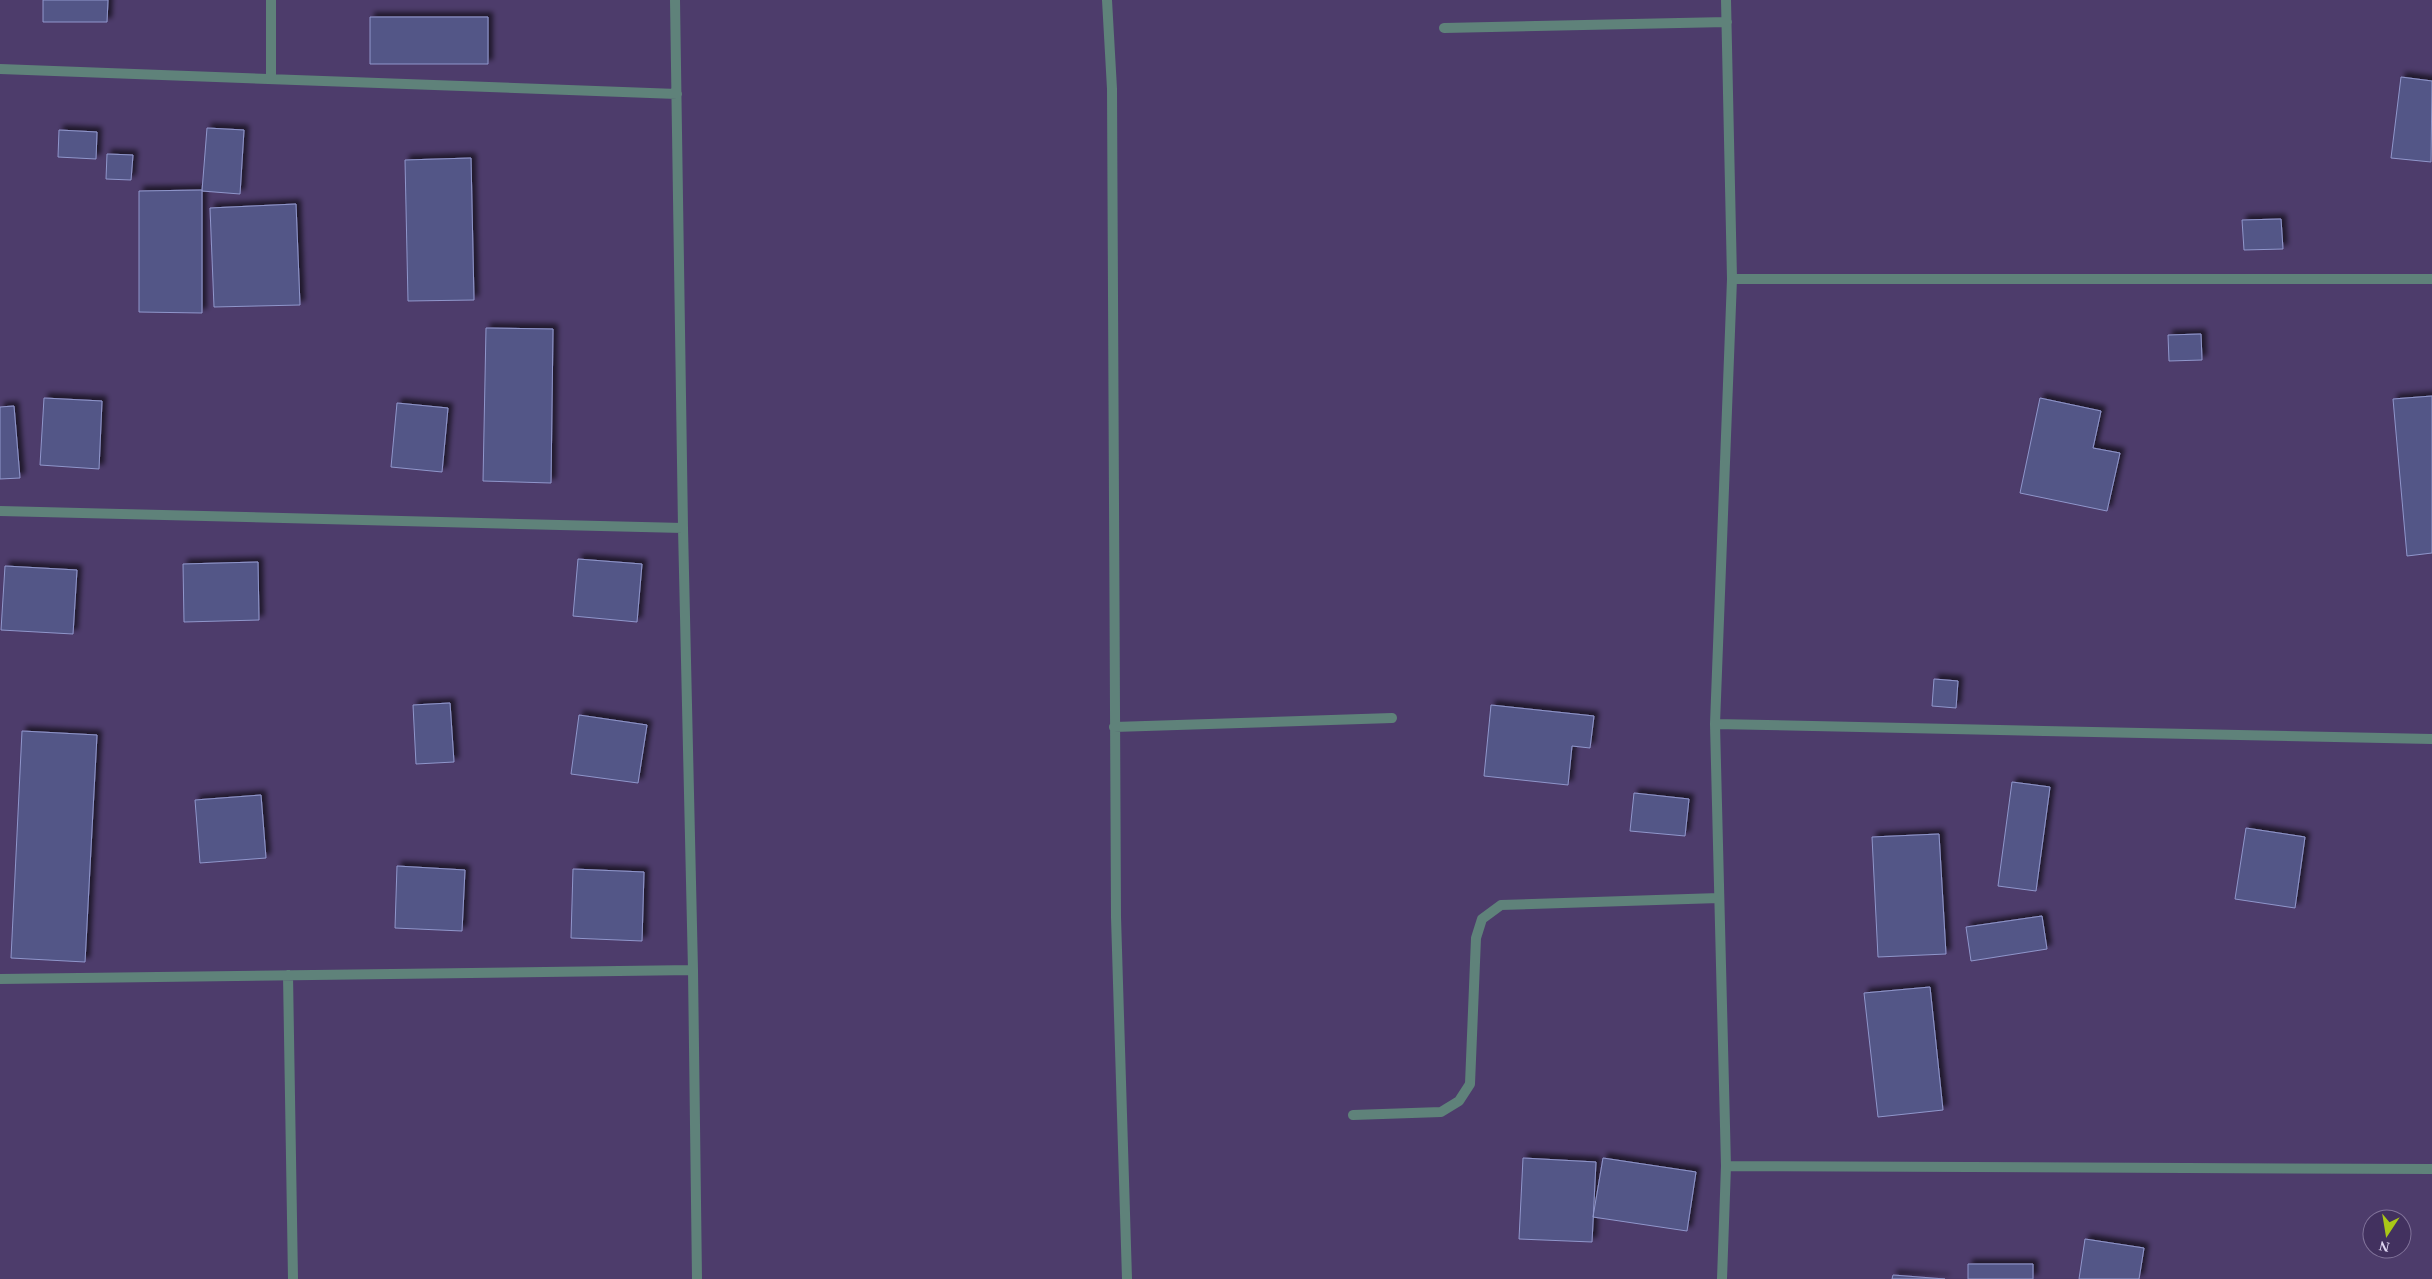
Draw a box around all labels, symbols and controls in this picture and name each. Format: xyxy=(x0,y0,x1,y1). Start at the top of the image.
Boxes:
north arrow xyxy=(2362,1209,2412,1259)
text: N xyxy=(2378,1238,2391,1255)

